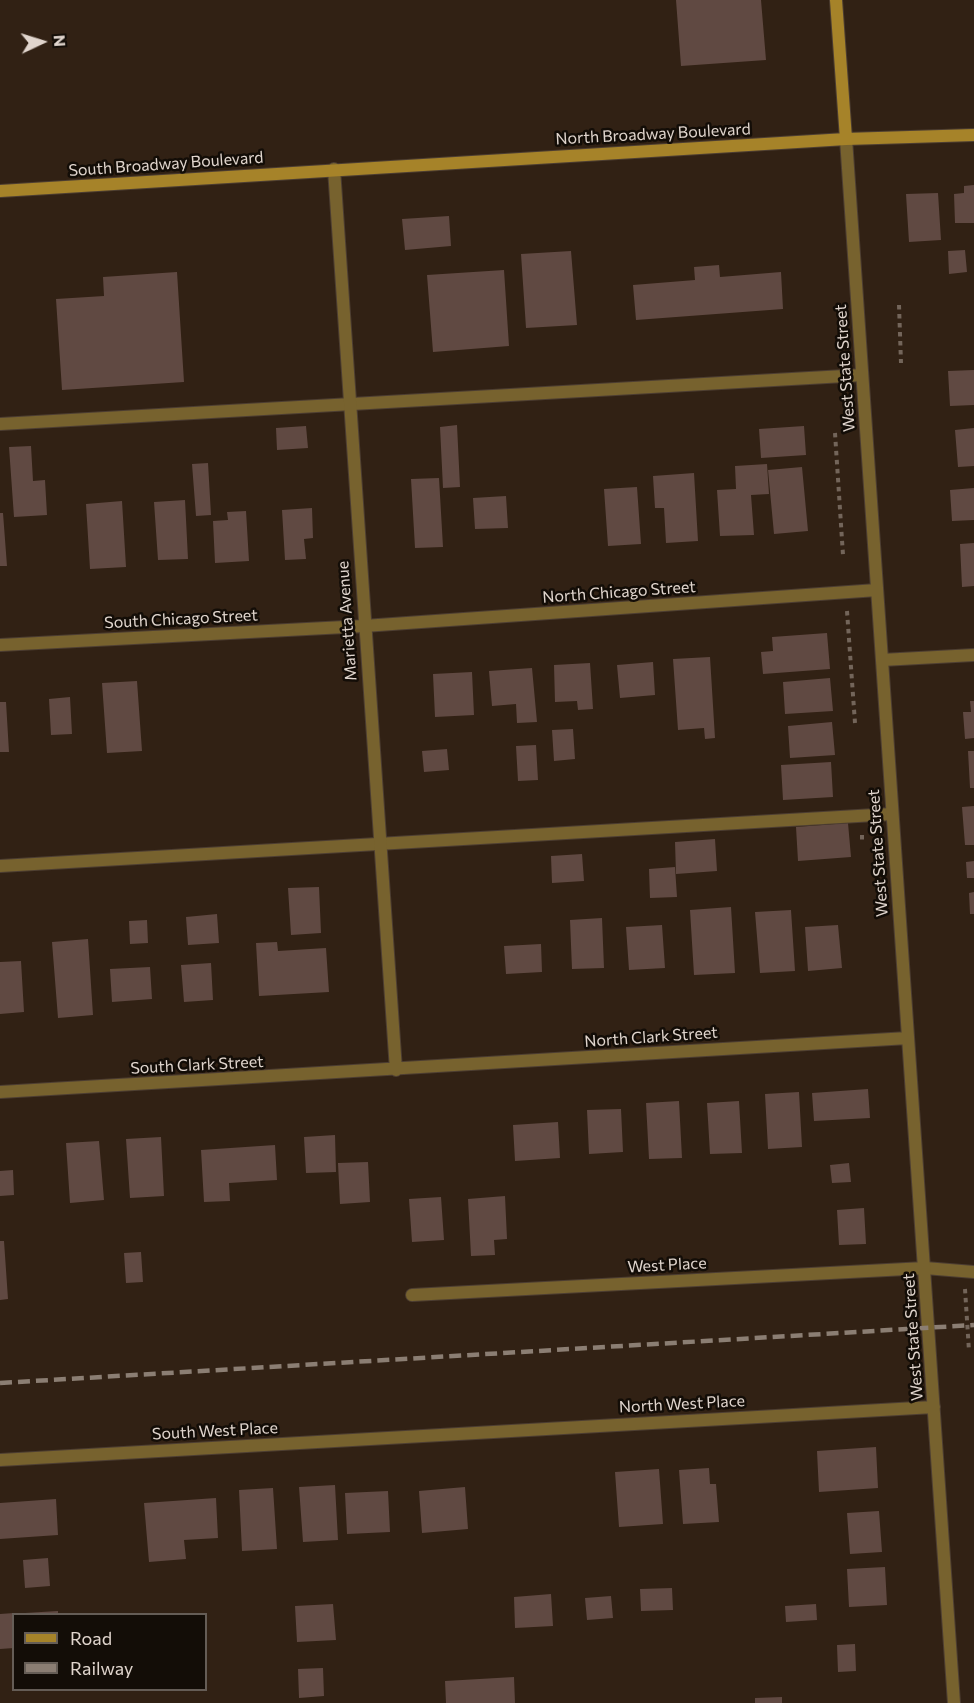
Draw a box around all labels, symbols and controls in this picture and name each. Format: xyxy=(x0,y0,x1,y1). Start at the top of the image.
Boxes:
north arrow xyxy=(12,12,72,72)
text: N xyxy=(51,34,70,47)
street label: North Broadway Boulevard xyxy=(555,119,751,149)
street label: South Broadway Boulevard xyxy=(68,148,264,180)
street label: West State Street xyxy=(831,304,859,432)
street label: Marietta Avenue xyxy=(333,560,361,682)
street label: North Chicago Street xyxy=(542,577,696,607)
street label: South Chicago Street xyxy=(104,605,258,633)
street label: West State Street xyxy=(864,789,892,917)
street label: North Clark Street xyxy=(584,1023,718,1051)
street label: South Clark Street xyxy=(130,1052,264,1078)
street label: West Place xyxy=(627,1253,707,1277)
street label: West State Street xyxy=(899,1273,927,1401)
street label: North West Place xyxy=(619,1391,745,1417)
street label: South West Place xyxy=(152,1418,278,1444)
legend xyxy=(12,1613,207,1691)
text: Road xyxy=(70,1627,112,1649)
text: Railway xyxy=(70,1657,133,1679)

